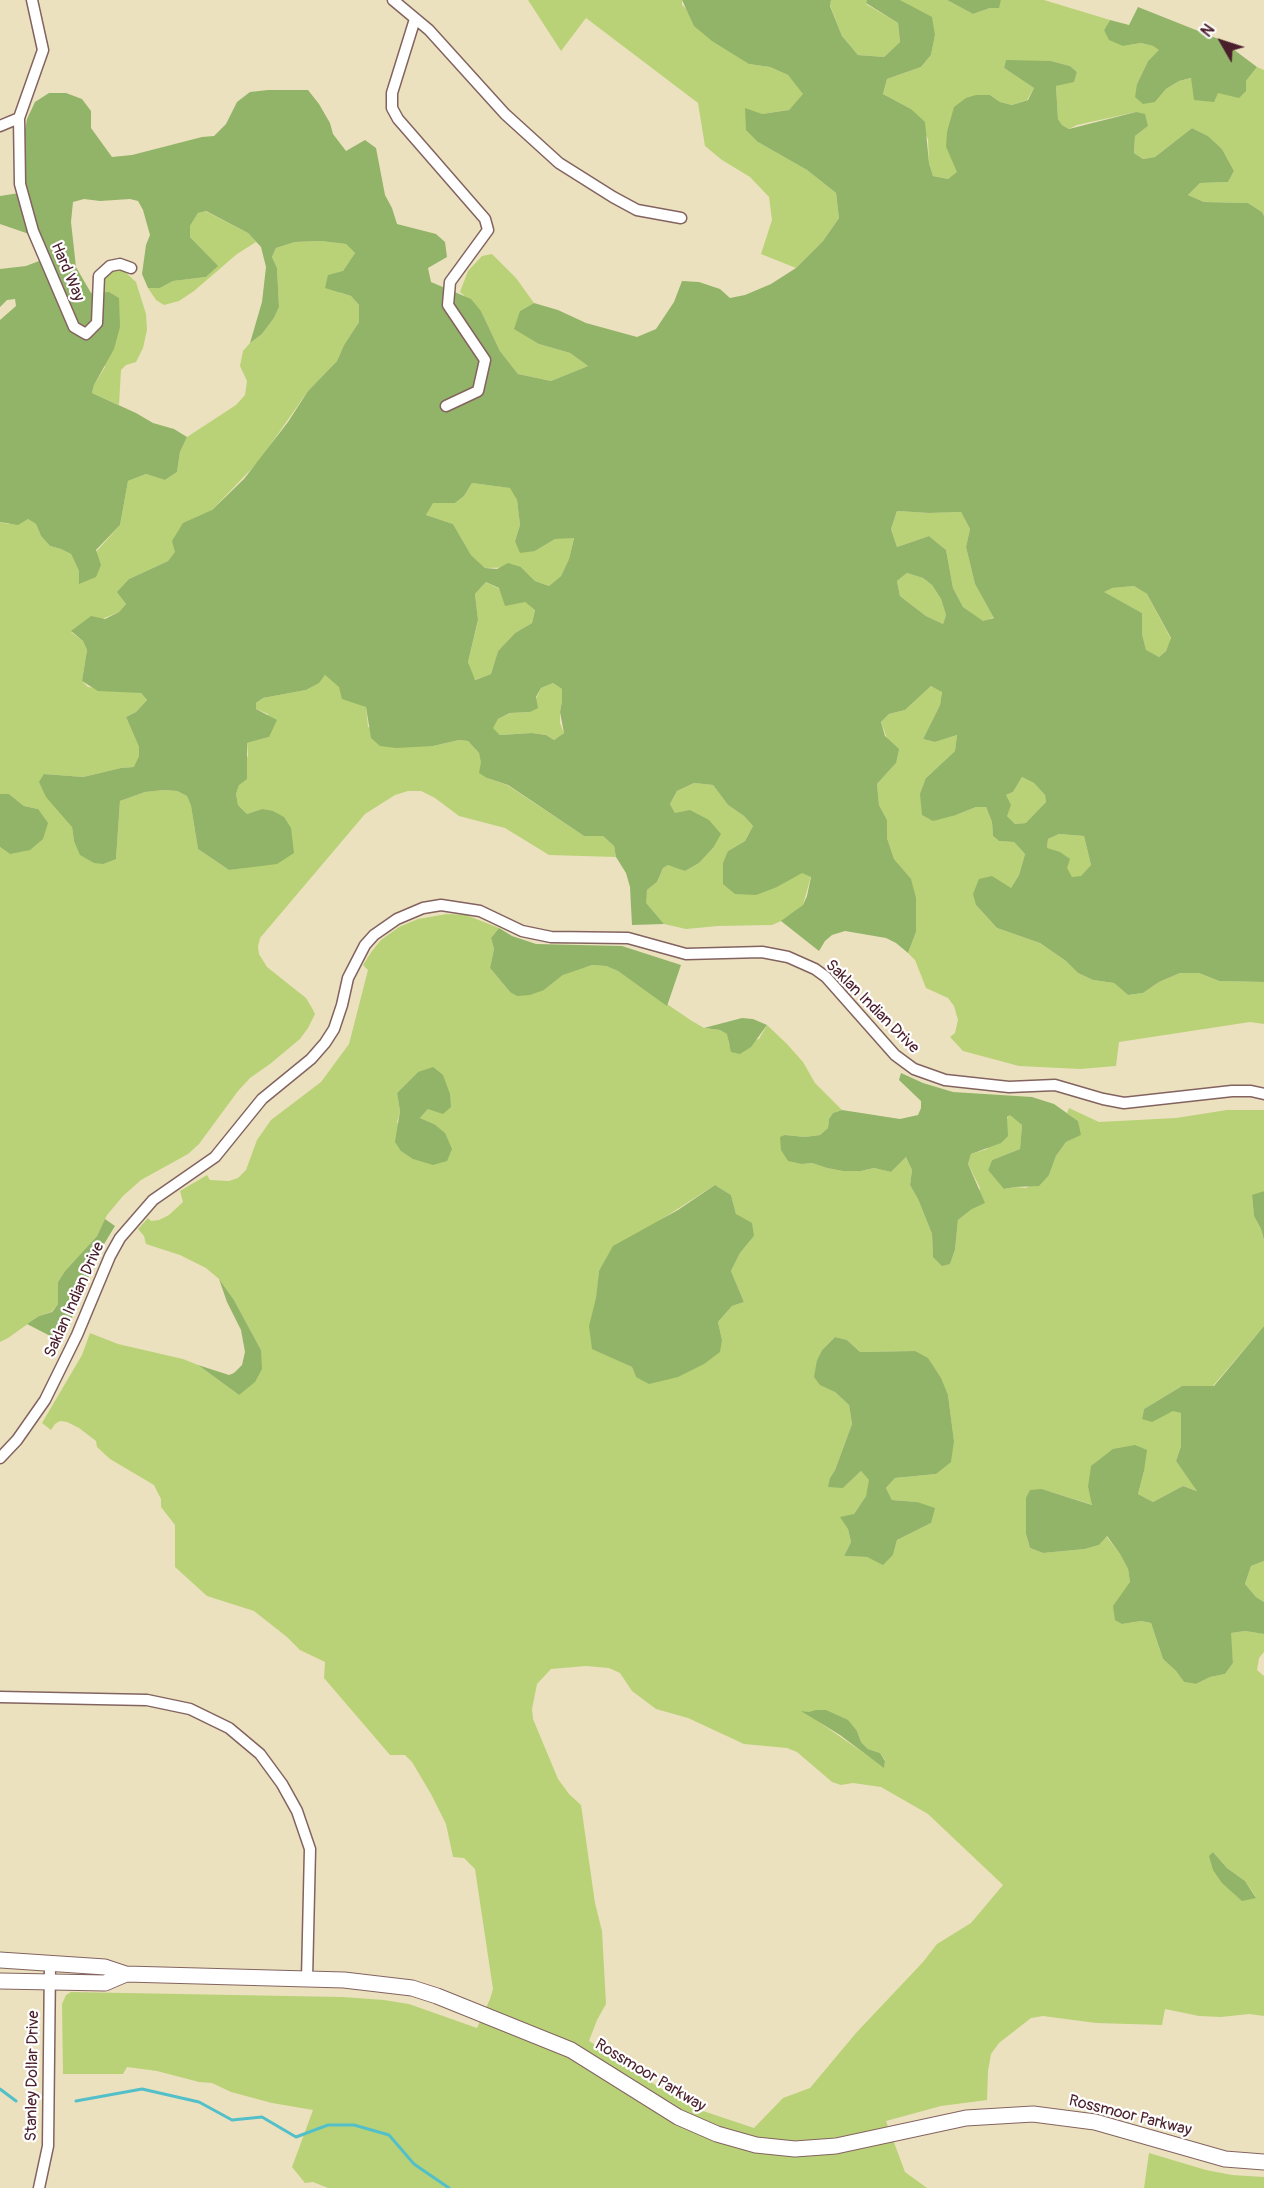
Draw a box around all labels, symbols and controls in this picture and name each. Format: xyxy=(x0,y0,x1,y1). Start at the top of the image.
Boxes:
north arrow xyxy=(1192,12,1252,72)
text: N xyxy=(1197,20,1219,41)
street label: Hard Way xyxy=(46,240,88,304)
street label: Saklan Indian Drive xyxy=(821,956,923,1058)
street label: Saklan Indian Drive xyxy=(41,1239,109,1361)
street label: Stanley Dollar Drive xyxy=(22,2010,44,2142)
street label: Rossmoor Parkway xyxy=(591,2035,709,2117)
street label: Rossmoor Parkway xyxy=(1067,2091,1193,2141)

